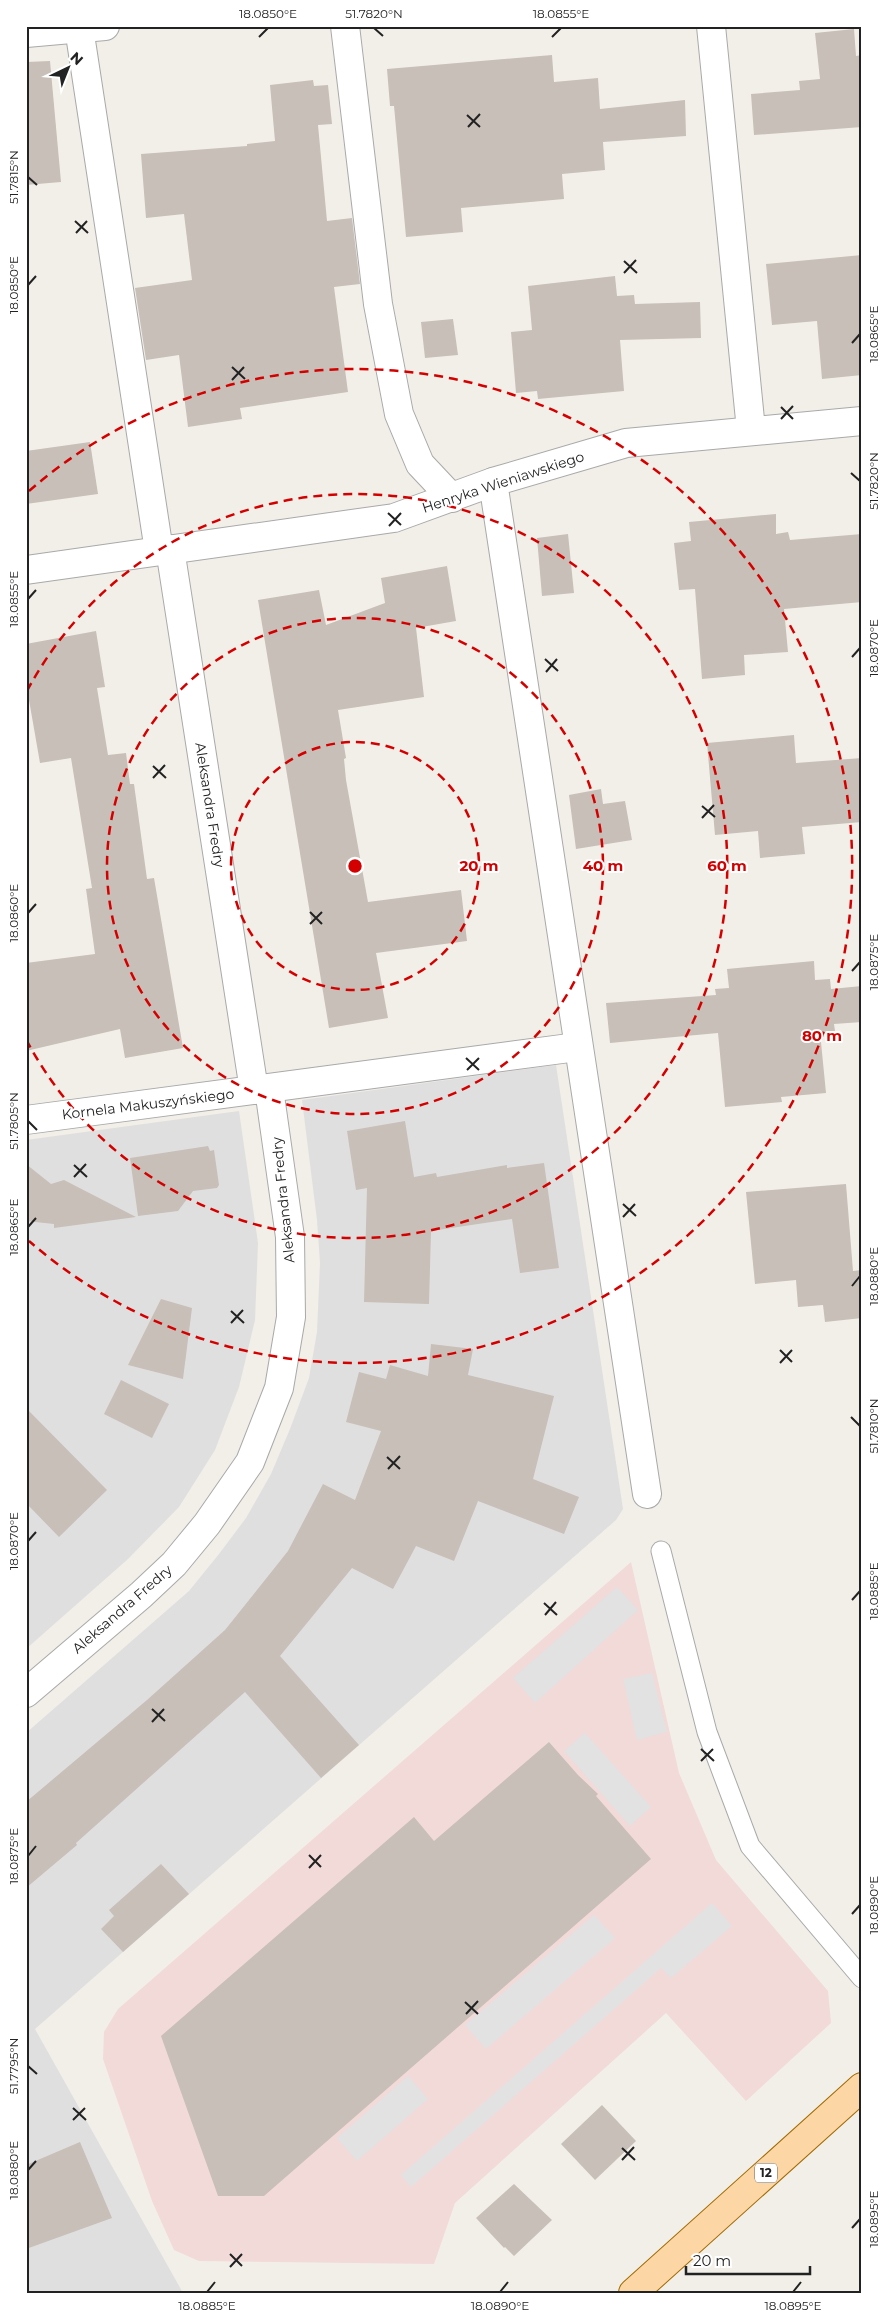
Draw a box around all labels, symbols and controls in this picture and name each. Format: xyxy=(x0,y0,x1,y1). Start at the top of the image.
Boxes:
text: 18.0850°E xyxy=(239,6,297,21)
text: 51.7820°N xyxy=(345,6,403,21)
text: 18.0855°E xyxy=(533,6,589,21)
north arrow xyxy=(42,42,92,92)
text: N xyxy=(67,48,87,69)
text: 51.7815°N xyxy=(6,150,21,204)
text: 18.0850°E xyxy=(6,256,21,314)
text: 18.0865°E xyxy=(866,305,881,363)
street label: Henryka Wieniawskiego xyxy=(420,447,587,517)
text: 51.7820°N xyxy=(866,452,881,510)
text: 18.0855°E xyxy=(6,571,21,627)
text: 18.0870°E xyxy=(866,619,881,677)
street label: Aleksandra Fredry xyxy=(191,741,229,869)
text: 20 m xyxy=(459,856,499,875)
text: 40 m xyxy=(583,856,623,875)
text: 60 m xyxy=(707,856,747,875)
centre of rings xyxy=(346,857,364,875)
text: 18.0860°E xyxy=(6,884,21,942)
text: 18.0875°E xyxy=(866,934,881,990)
text: 80 m xyxy=(802,1026,842,1045)
street label: Kornela Makuszyńskiego xyxy=(61,1084,235,1123)
text: 51.7805°N xyxy=(6,1092,21,1150)
street label: Aleksandra Fredry xyxy=(267,1136,299,1264)
text: 18.0865°E xyxy=(6,1198,21,1256)
text: 18.0880°E xyxy=(866,1247,881,1305)
text: 51.7810°N xyxy=(866,1398,881,1454)
text: 18.0870°E xyxy=(6,1512,21,1570)
street label: Aleksandra Fredry xyxy=(68,1560,176,1657)
text: 18.0885°E xyxy=(866,1562,881,1620)
text: 18.0875°E xyxy=(6,1828,21,1884)
text: 18.0890°E xyxy=(866,1876,881,1934)
text: 51.7795°N xyxy=(6,2038,21,2094)
text: 18.0880°E xyxy=(6,2141,21,2199)
road number: 12 xyxy=(755,2164,777,2182)
text: 18.0895°E xyxy=(866,2190,881,2248)
scale bar xyxy=(686,2244,809,2276)
text: 20 m xyxy=(693,2251,731,2270)
text: 18.0885°E xyxy=(178,2298,236,2313)
text: 18.0890°E xyxy=(471,2298,529,2313)
text: 18.0895°E xyxy=(764,2298,822,2313)

